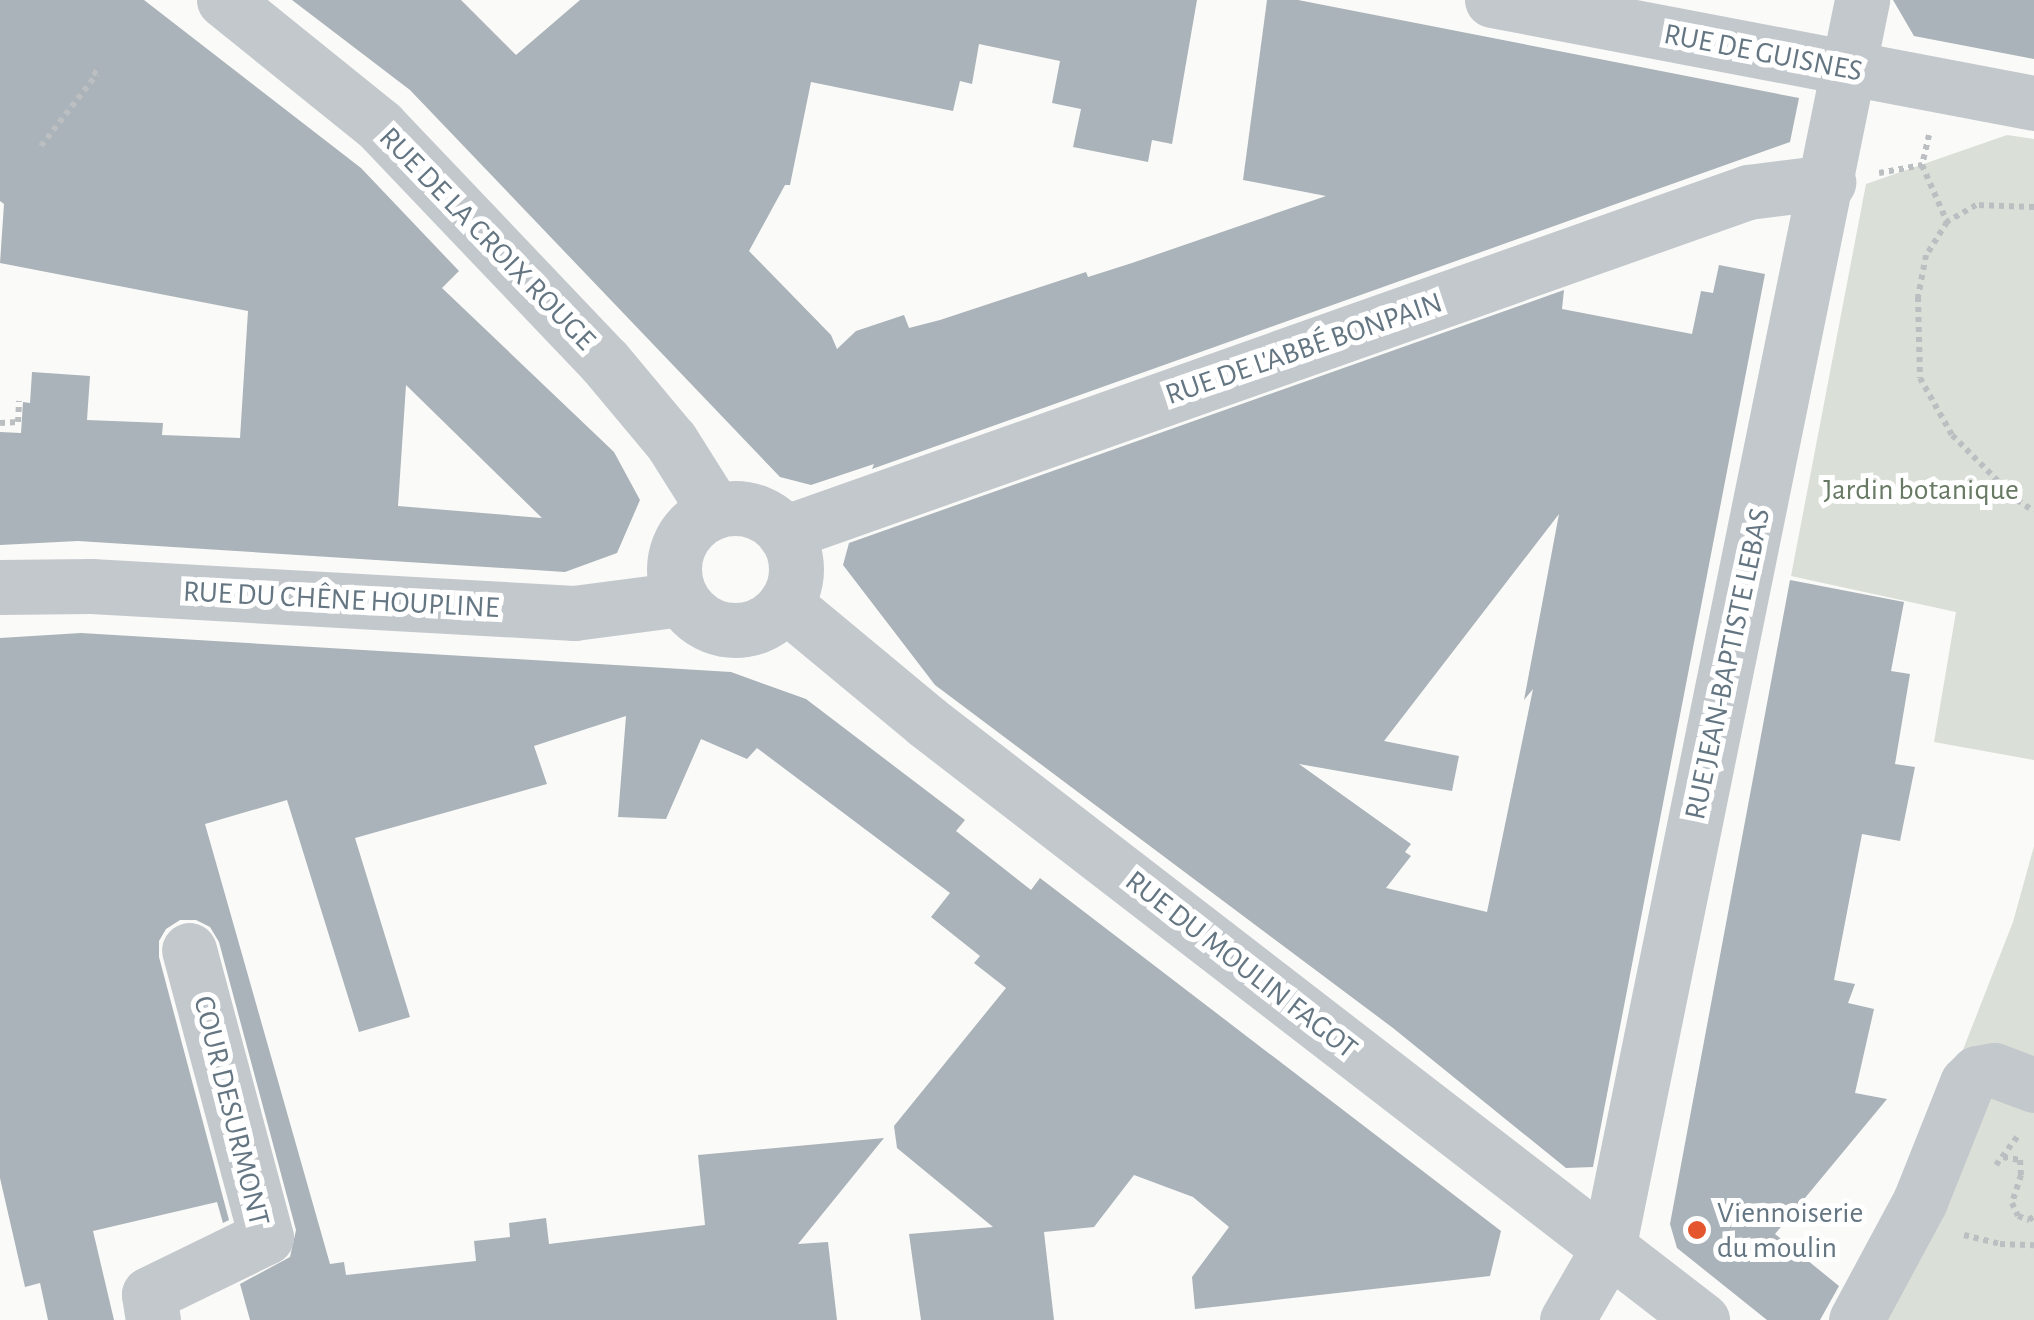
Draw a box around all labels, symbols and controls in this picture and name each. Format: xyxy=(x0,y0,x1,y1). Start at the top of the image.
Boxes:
street label: RUE DE GUISNES xyxy=(1661,16,1865,90)
street label: RUE DE LA CROIX ROUGE xyxy=(371,120,603,358)
street label: RUE DE L'ABBÉ BONPAIN xyxy=(1161,285,1447,413)
park label: Jardin botanique xyxy=(1823,472,2019,508)
street label: RUE JEAN-BAPTISTE LEBAS xyxy=(1677,505,1779,823)
street label: RUE DU CHÊNE HOUPLINE xyxy=(182,574,500,626)
street label: RUE DU MOULIN FAGOT xyxy=(1118,863,1364,1067)
street label: COUR DESURMONT xyxy=(185,992,277,1230)
place label: Viennoiserie du moulin xyxy=(1717,1195,1863,1266)
marker: Viennoiserie du moulin xyxy=(1686,1219,1708,1241)

